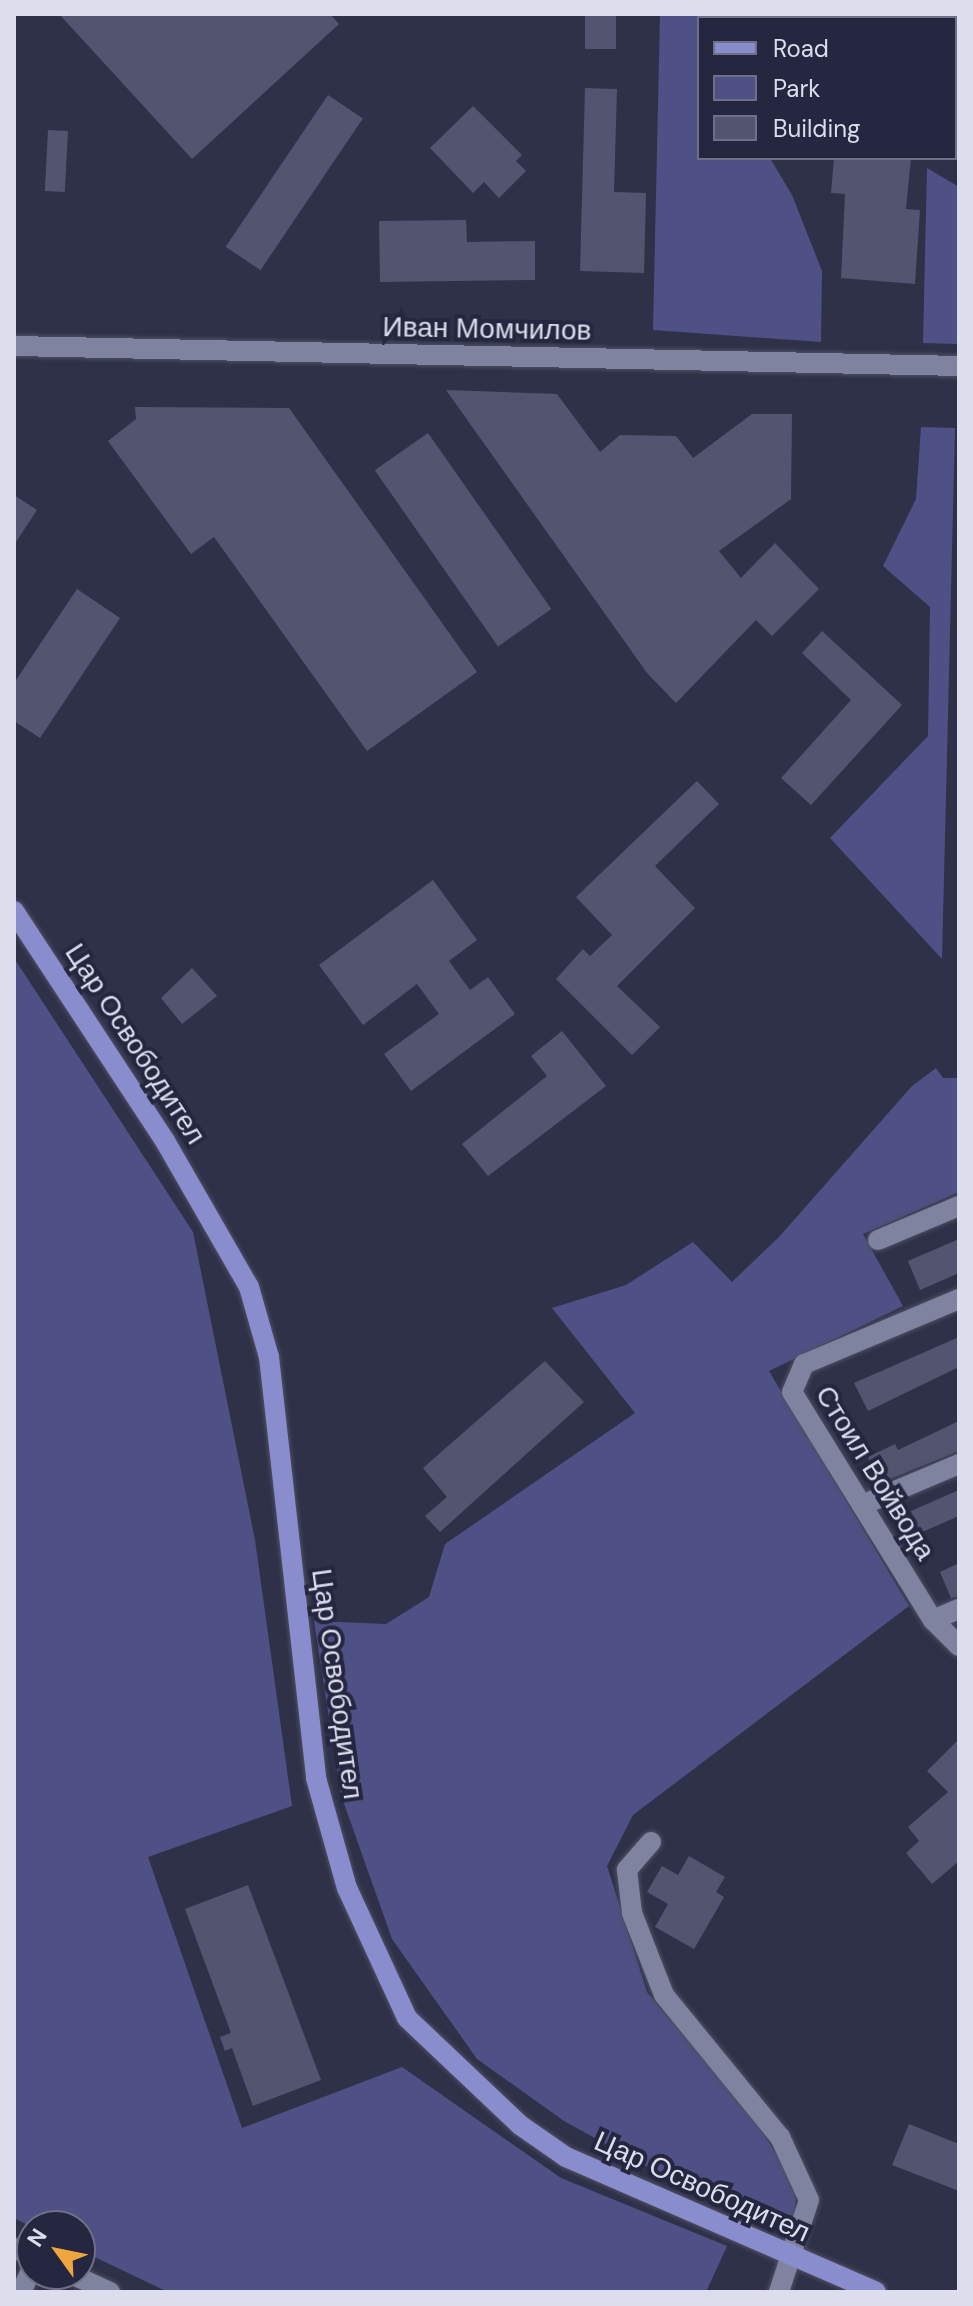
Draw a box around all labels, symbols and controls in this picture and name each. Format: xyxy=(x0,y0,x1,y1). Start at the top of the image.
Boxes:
legend xyxy=(697,16,957,160)
text: Road xyxy=(773,33,829,64)
text: Park xyxy=(773,73,820,104)
text: Building xyxy=(773,113,860,144)
street label: Иван Момчилов xyxy=(382,310,592,348)
street label: Цар Освободител xyxy=(58,937,212,1151)
street label: Стоил Войвода xyxy=(808,1380,942,1566)
street label: Цар Освободител xyxy=(304,1567,370,1801)
street label: Цар Освободител xyxy=(589,2124,815,2250)
north arrow xyxy=(16,2210,96,2290)
text: N xyxy=(21,2223,54,2252)

